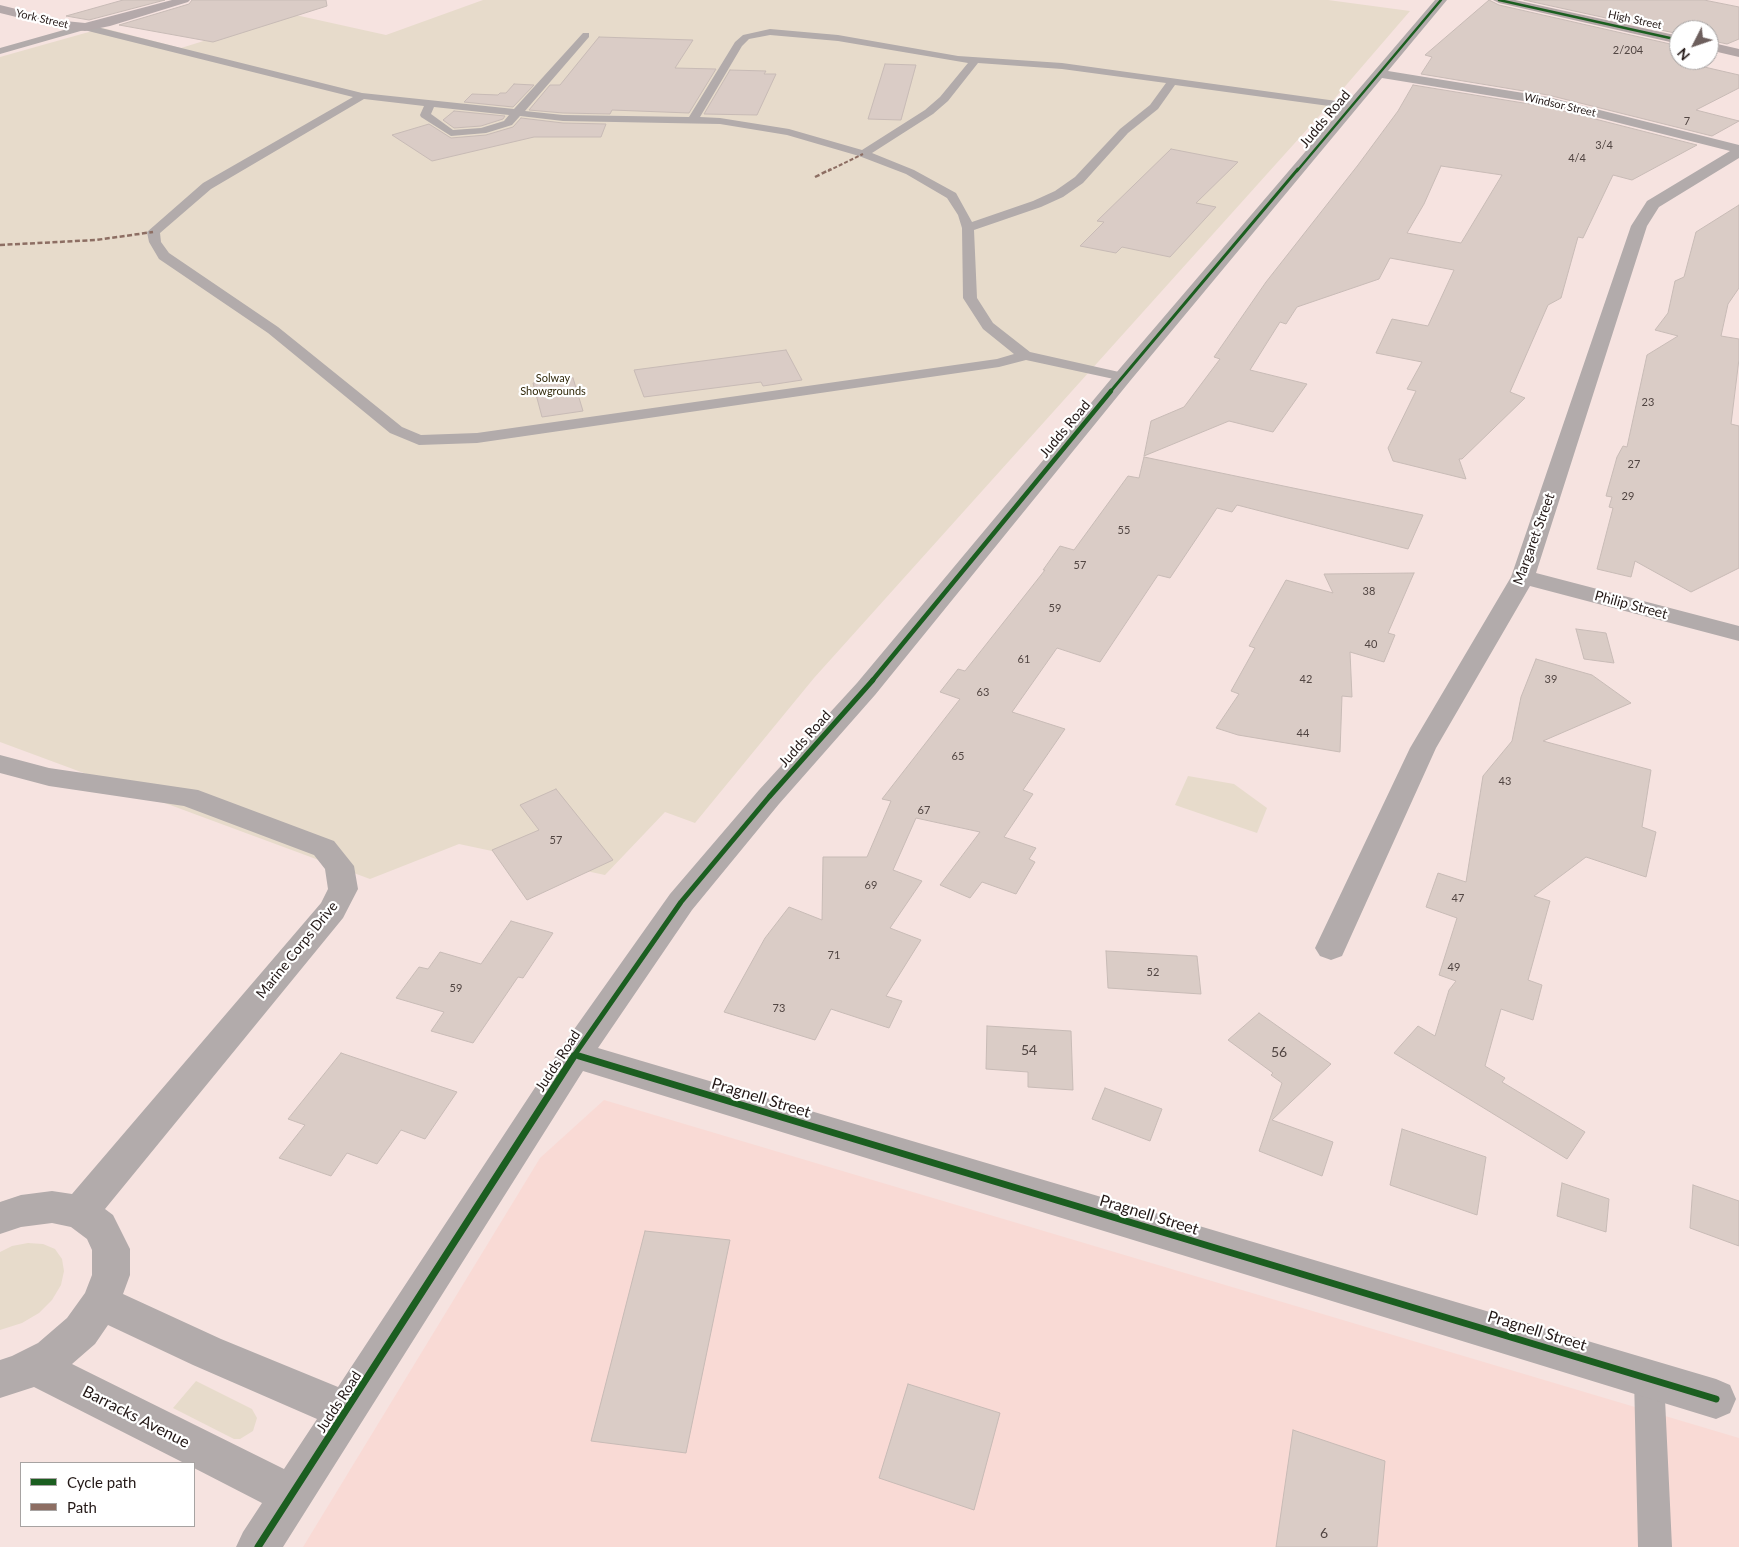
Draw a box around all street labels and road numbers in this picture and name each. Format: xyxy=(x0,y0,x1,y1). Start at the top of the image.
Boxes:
street label: York Street xyxy=(15,7,69,31)
street label: High Street xyxy=(1607,8,1663,32)
street label: Judds Road xyxy=(1296,87,1354,151)
street label: Windsor Street xyxy=(1523,90,1597,120)
street label: Judds Road xyxy=(1036,397,1094,461)
street label: Margaret Street xyxy=(1510,491,1558,587)
street label: Philip Street xyxy=(1593,587,1669,623)
street label: Judds Road xyxy=(775,707,835,771)
street label: Marine Corps Drive xyxy=(253,898,341,1002)
street label: Judds Road xyxy=(532,1027,584,1095)
street label: Pragnell Street xyxy=(709,1074,813,1122)
street label: Pragnell Street xyxy=(1097,1191,1201,1239)
street label: Pragnell Street xyxy=(1485,1307,1589,1355)
street label: Judds Road xyxy=(313,1368,365,1436)
street label: Barracks Avenue xyxy=(79,1382,193,1452)

